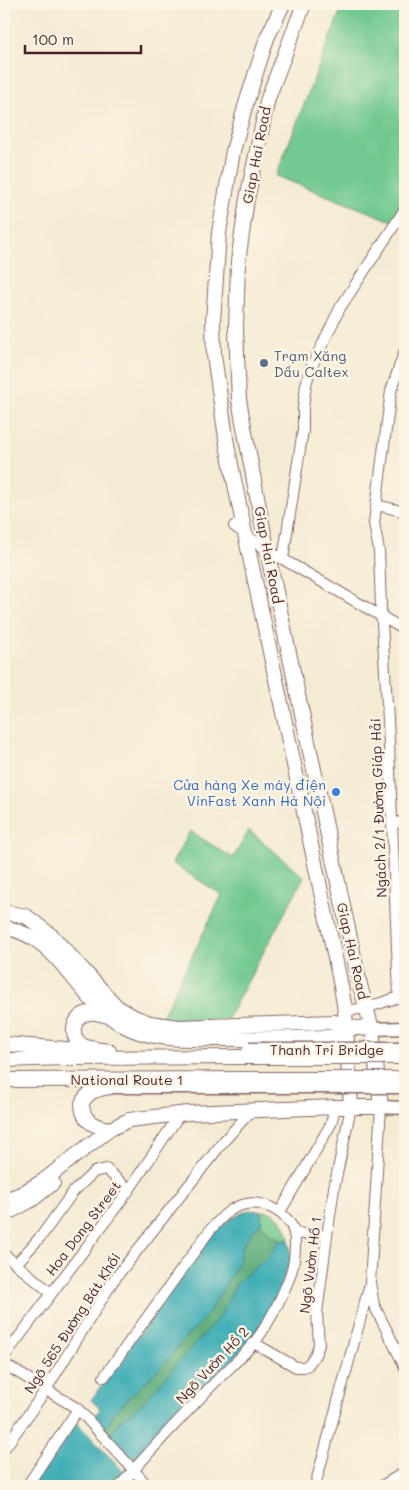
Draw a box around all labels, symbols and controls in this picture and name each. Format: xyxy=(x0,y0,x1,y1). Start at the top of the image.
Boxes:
scale bar xyxy=(25,22,141,54)
text: 100 m xyxy=(32,29,74,49)
street label: Giap Hai Road xyxy=(237,105,275,205)
place label: Trạm Xăng Dầu Caltex xyxy=(274,346,349,381)
marker: Trạm Xăng Dầu Caltex xyxy=(258,357,270,369)
street label: Giap Hai Road xyxy=(250,505,288,605)
street label: Ngách 2/1 Đường Giáp Hải xyxy=(365,718,391,898)
place label: Cửa hàng Xe máy điện VinFast Xanh Hà Nội xyxy=(173,775,326,810)
marker: Cửa hàng Xe máy điện VinFast Xanh Hà Nội xyxy=(330,786,342,798)
street label: Giap Hai Road xyxy=(333,901,373,1001)
street label: Thanh Tri Bridge xyxy=(270,1040,384,1059)
street label: National Route 1 xyxy=(71,1070,183,1089)
street label: Hoa Dong Street xyxy=(41,1177,125,1279)
street label: Ngõ Vườn Hồ 1 xyxy=(295,1215,325,1315)
street label: Ngõ 565 Đường Bát Khối xyxy=(19,1249,125,1397)
street label: Ngõ Vườn Hồ 2 xyxy=(171,1322,253,1408)

